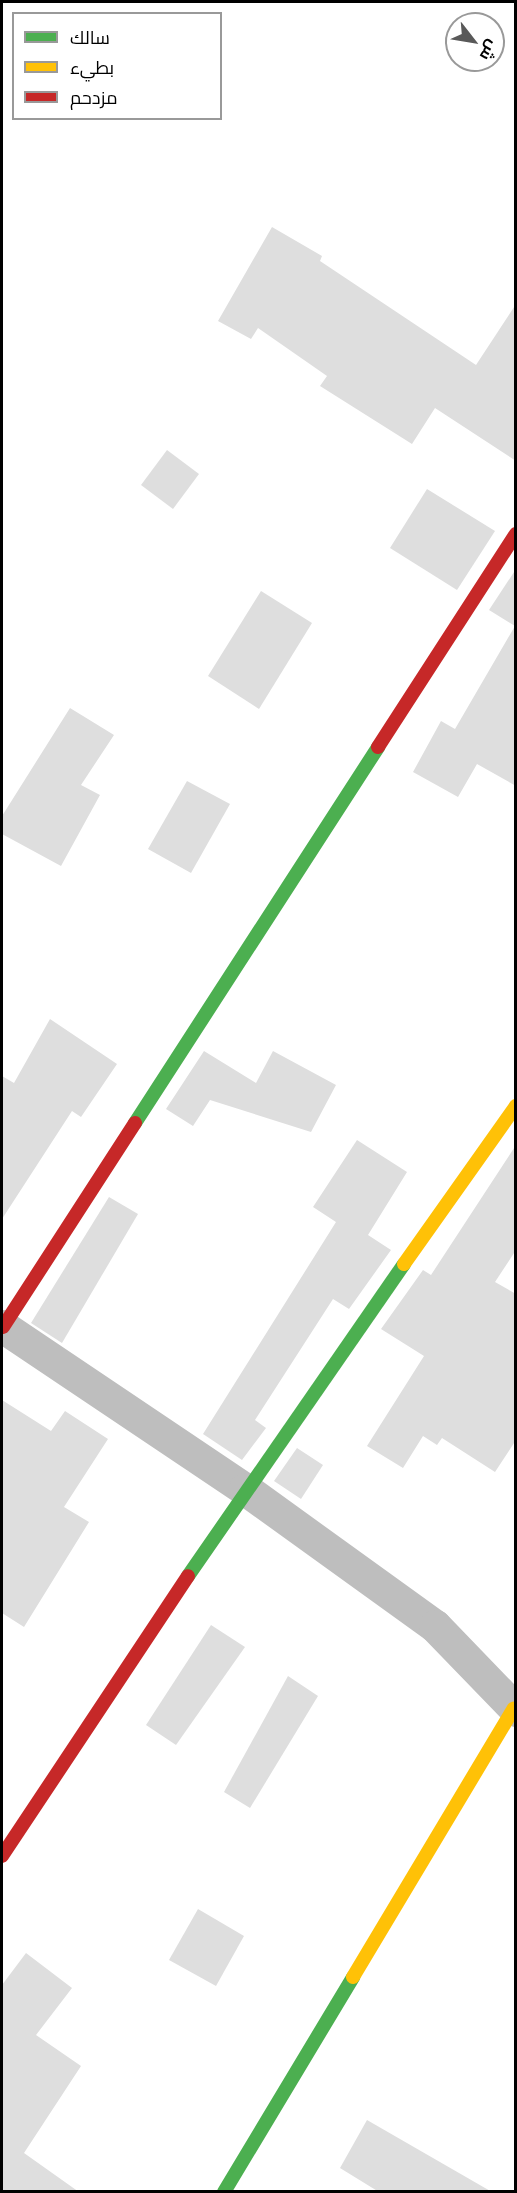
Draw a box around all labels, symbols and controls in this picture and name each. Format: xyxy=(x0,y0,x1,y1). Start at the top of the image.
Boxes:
legend xyxy=(12,12,222,120)
north arrow xyxy=(445,12,505,72)
text: سالك xyxy=(70,26,110,51)
text: ش xyxy=(474,36,503,65)
text: بطيء xyxy=(70,56,114,81)
text: مزدحم xyxy=(70,86,118,111)

